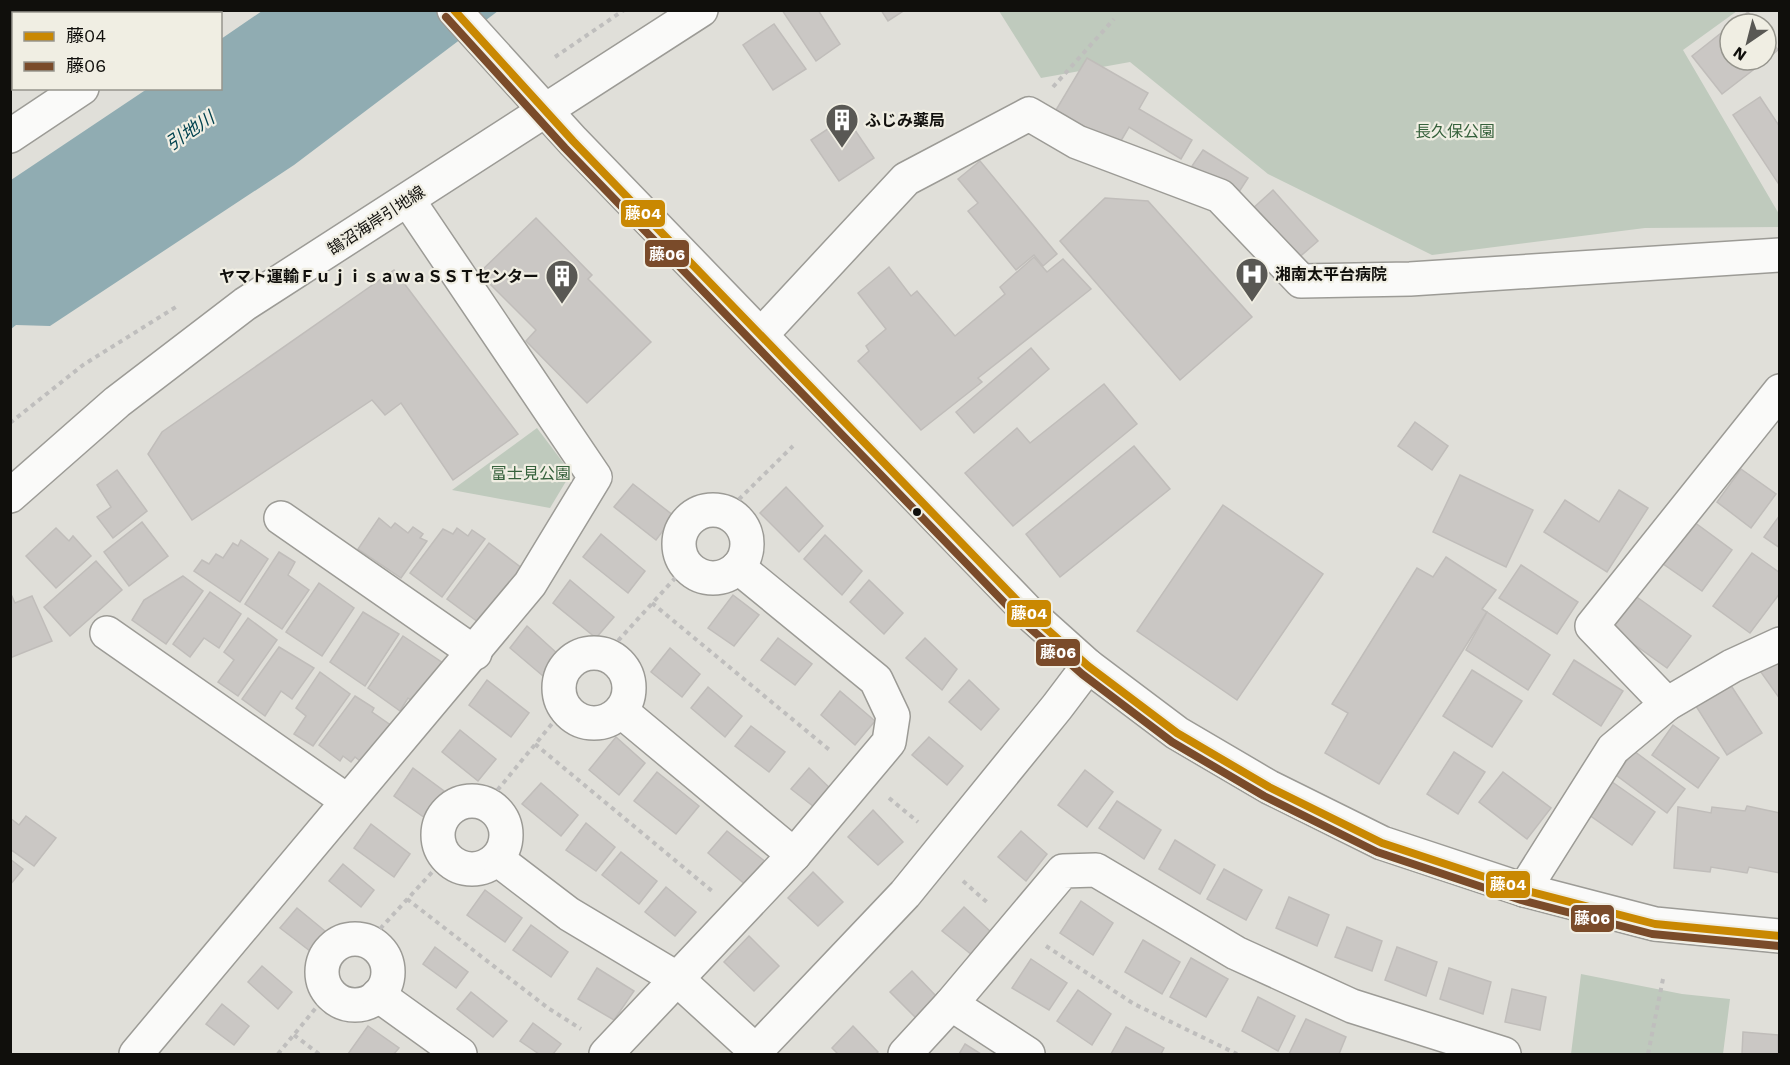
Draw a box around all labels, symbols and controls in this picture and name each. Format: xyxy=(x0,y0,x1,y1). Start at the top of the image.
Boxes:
legend xyxy=(12,12,222,90)
north arrow xyxy=(1718,12,1778,72)
text: 藤04 xyxy=(66,25,106,46)
text: N xyxy=(1729,43,1750,65)
text: 藤06 xyxy=(66,55,106,76)
building icon: ふじみ薬局 xyxy=(824,102,860,149)
water label: 引地川 xyxy=(161,106,220,154)
place label: ふじみ薬局 xyxy=(865,111,945,130)
park label: 長久保公園 xyxy=(1415,122,1495,141)
street label: 鵠沼海岸引地線 xyxy=(324,182,428,259)
line badge: 藤04 xyxy=(620,199,666,228)
text: 藤04 xyxy=(625,204,661,223)
line badge: 藤06 xyxy=(644,239,690,268)
text: 藤06 xyxy=(649,245,685,264)
hospital icon: 湘南太平台病院 xyxy=(1234,256,1270,303)
building icon: ヤマト運輸ＦｕｊｉｓａｗａＳＳＴセンター xyxy=(544,258,580,305)
place label: 湘南太平台病院 xyxy=(1275,265,1387,284)
place label: ヤマト運輸ＦｕｊｉｓａｗａＳＳＴセンター xyxy=(219,267,539,286)
park label: 富士見公園 xyxy=(491,464,571,483)
unlabelled marker xyxy=(911,506,923,518)
line badge: 藤04 xyxy=(1006,599,1052,628)
text: 藤04 xyxy=(1011,604,1047,623)
line badge: 藤06 xyxy=(1035,638,1081,667)
text: 藤06 xyxy=(1040,643,1076,662)
line badge: 藤04 xyxy=(1485,870,1531,899)
text: 藤04 xyxy=(1490,875,1526,894)
line badge: 藤06 xyxy=(1570,904,1615,933)
text: 藤06 xyxy=(1574,909,1610,928)

